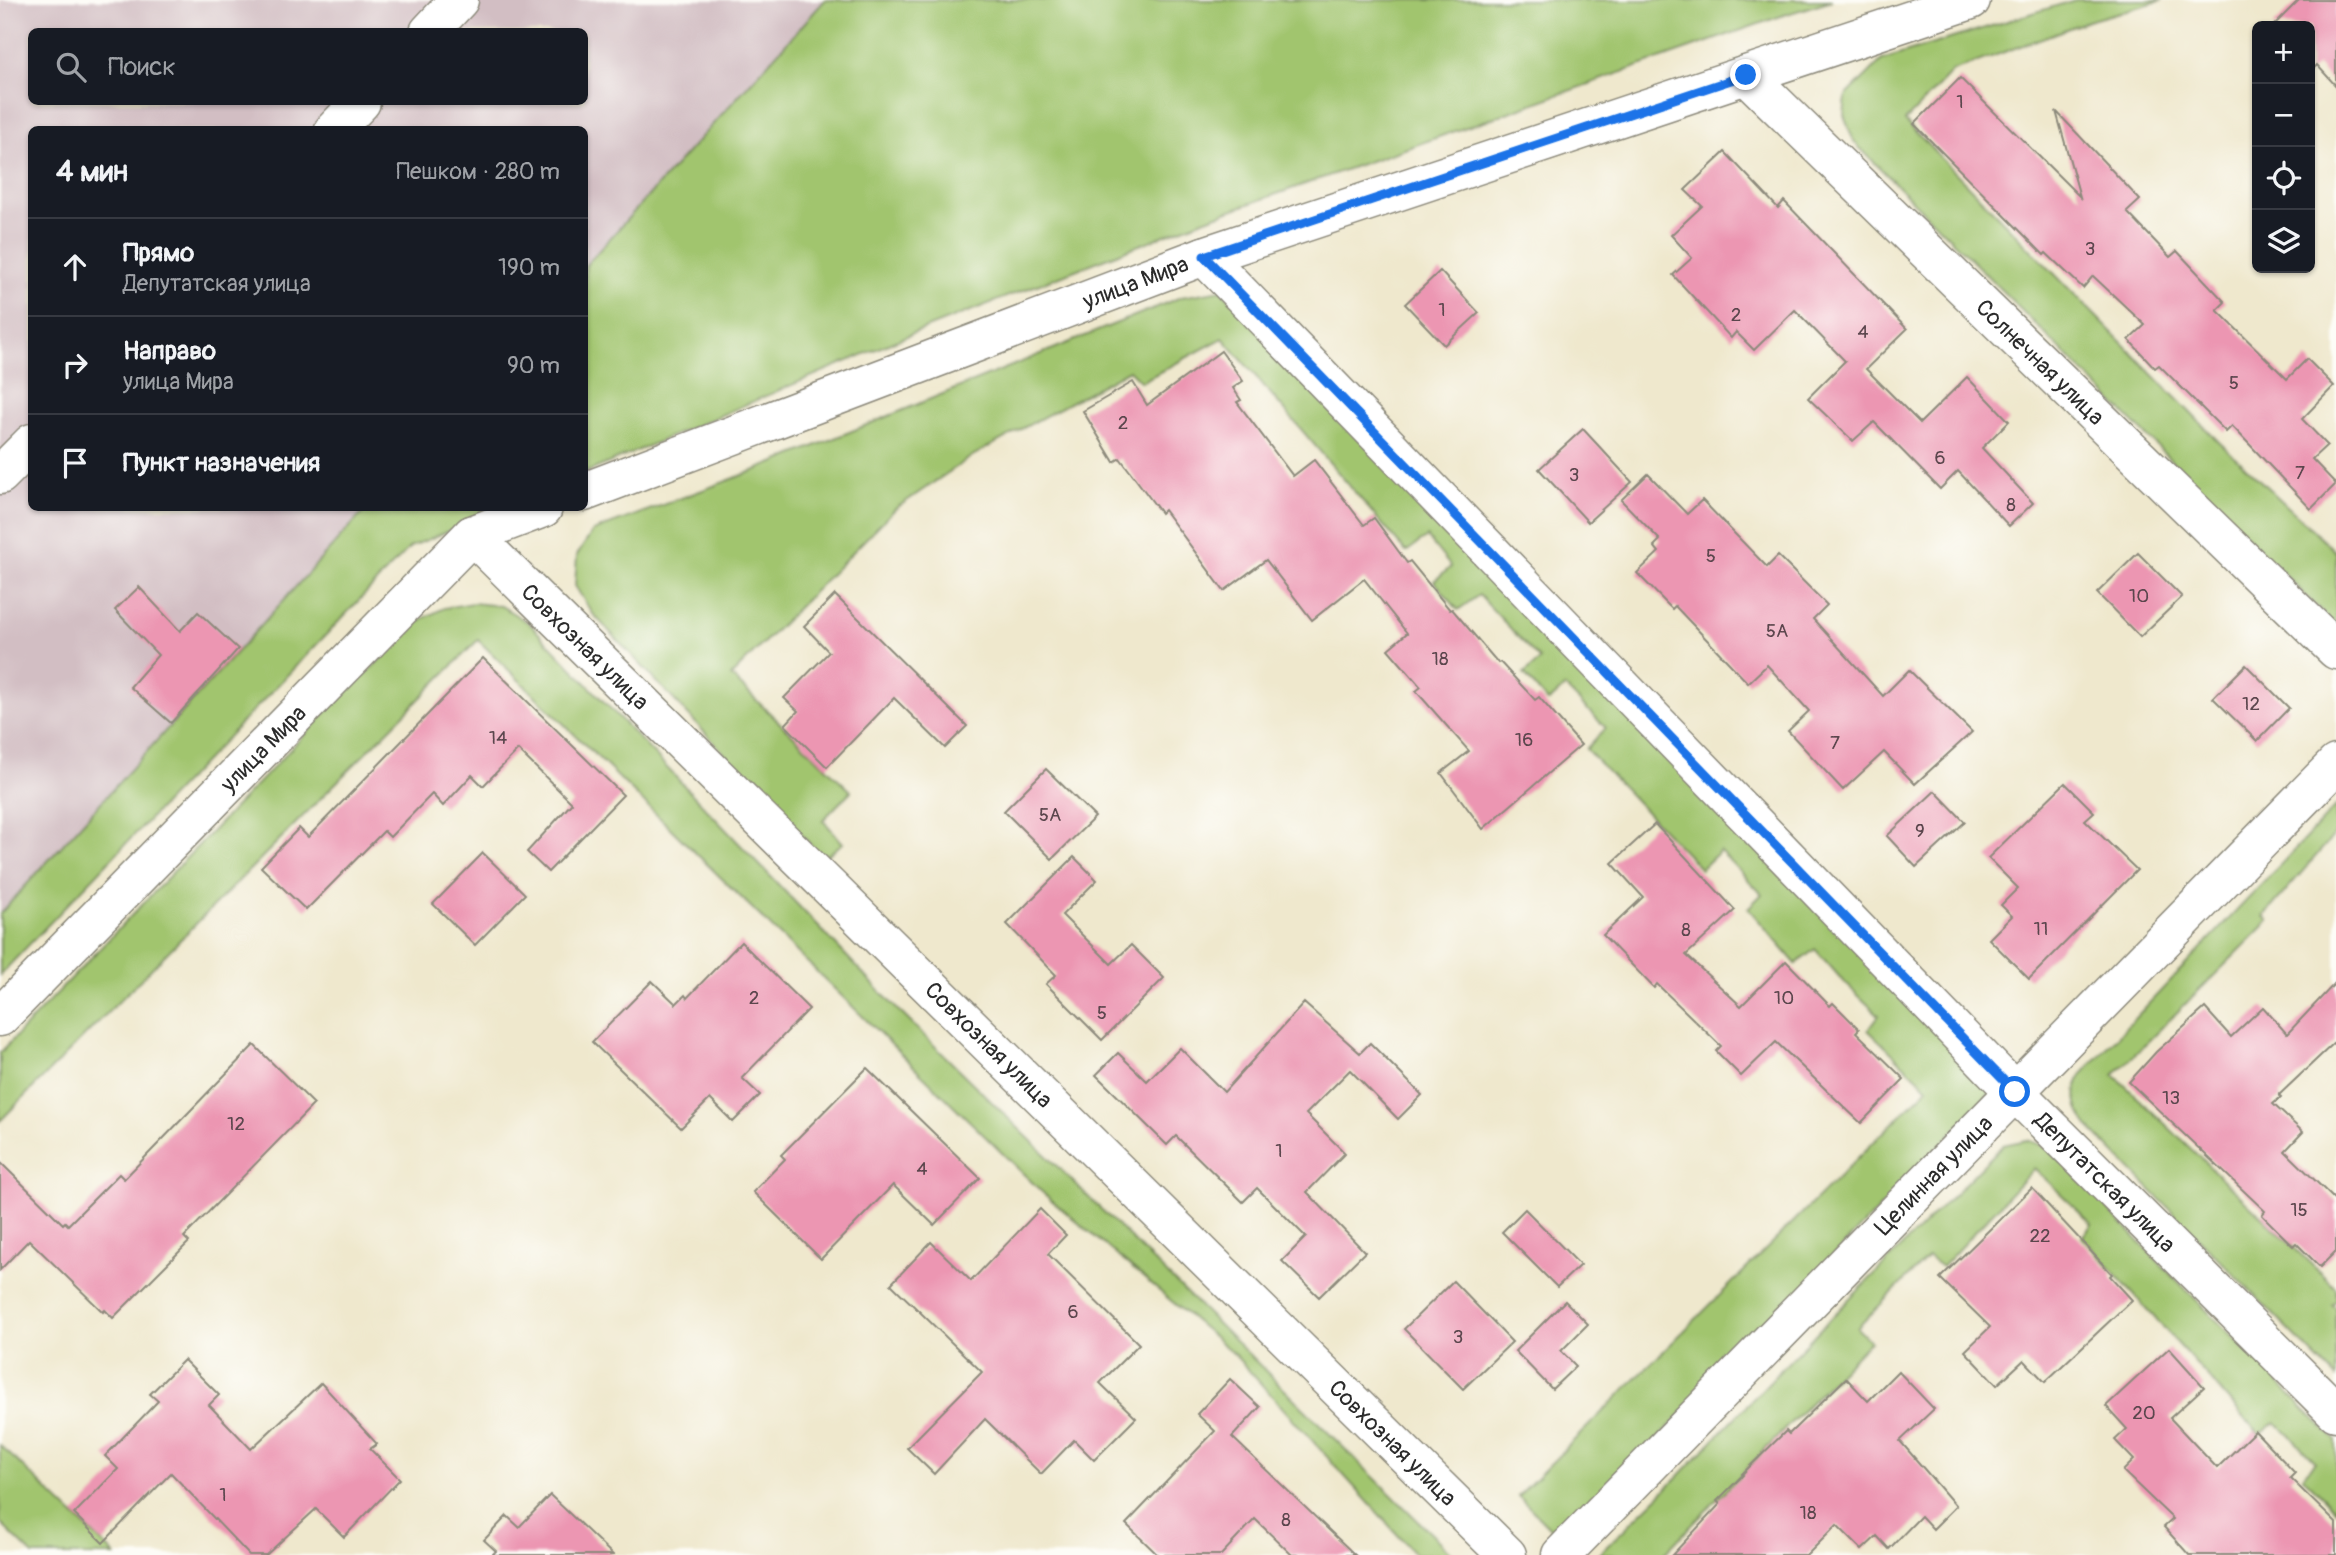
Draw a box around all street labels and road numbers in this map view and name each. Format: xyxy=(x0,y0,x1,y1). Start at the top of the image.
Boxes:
street label: улица Мира xyxy=(1078,249,1192,316)
street label: Солнечная улица xyxy=(1970,293,2110,431)
street label: Совхозная улица xyxy=(515,578,655,716)
street label: улица Мира xyxy=(214,699,313,799)
street label: Совхозная улица xyxy=(919,976,1059,1114)
street label: Депутатская улица xyxy=(2027,1105,2182,1259)
street label: Целинная улица xyxy=(1868,1109,1999,1242)
street label: Совхозная улица xyxy=(1323,1374,1463,1512)

